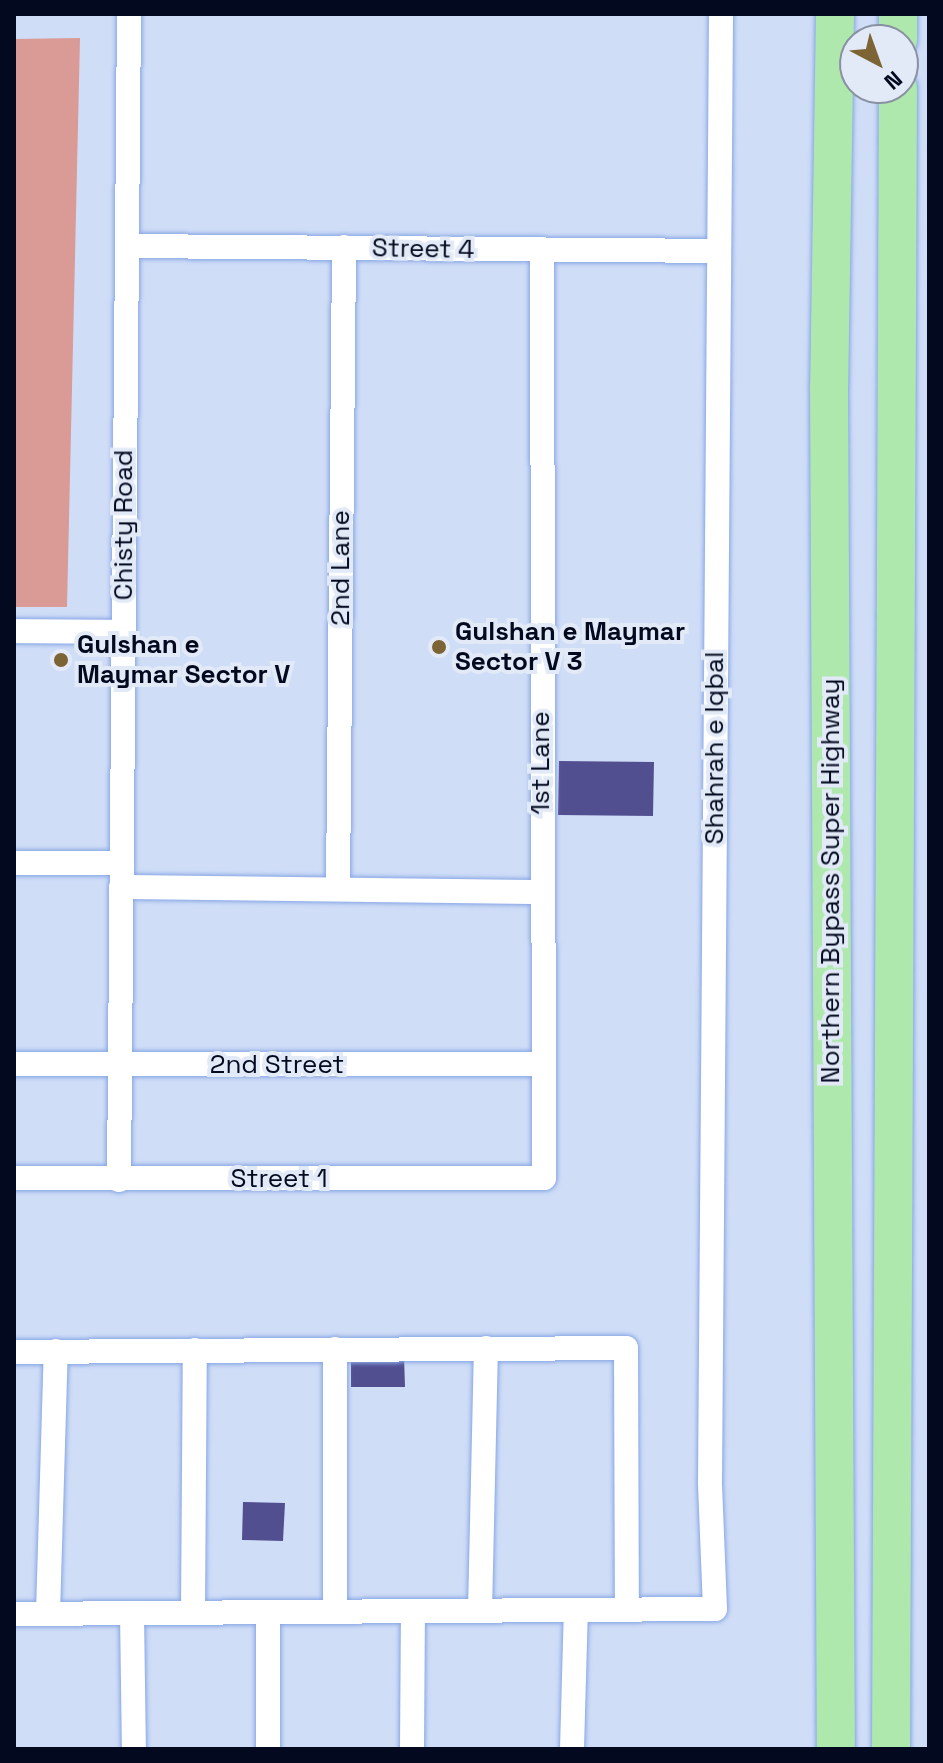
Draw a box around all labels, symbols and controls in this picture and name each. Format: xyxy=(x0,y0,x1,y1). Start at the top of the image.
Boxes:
north arrow xyxy=(839,24,919,104)
text: N xyxy=(879,65,908,96)
street label: Street 4 xyxy=(372,233,474,265)
street label: Chisty Road xyxy=(108,450,140,600)
street label: 2nd Lane xyxy=(325,510,357,626)
place label: Gulshan e Maymar Sector V 3 xyxy=(455,616,685,678)
place label: Gulshan e Maymar Sector V xyxy=(77,629,291,690)
marker: Gulshan e Maymar Sector V 3 xyxy=(430,638,448,656)
marker: Gulshan e Maymar Sector V xyxy=(52,651,70,669)
street label: Shahrah e Iqbal xyxy=(699,652,731,844)
street label: Northern Bypass Super Highway xyxy=(815,678,847,1084)
street label: 1st Lane xyxy=(525,711,557,815)
street label: 2nd Street xyxy=(210,1049,344,1081)
street label: Street 1 xyxy=(230,1163,328,1195)

